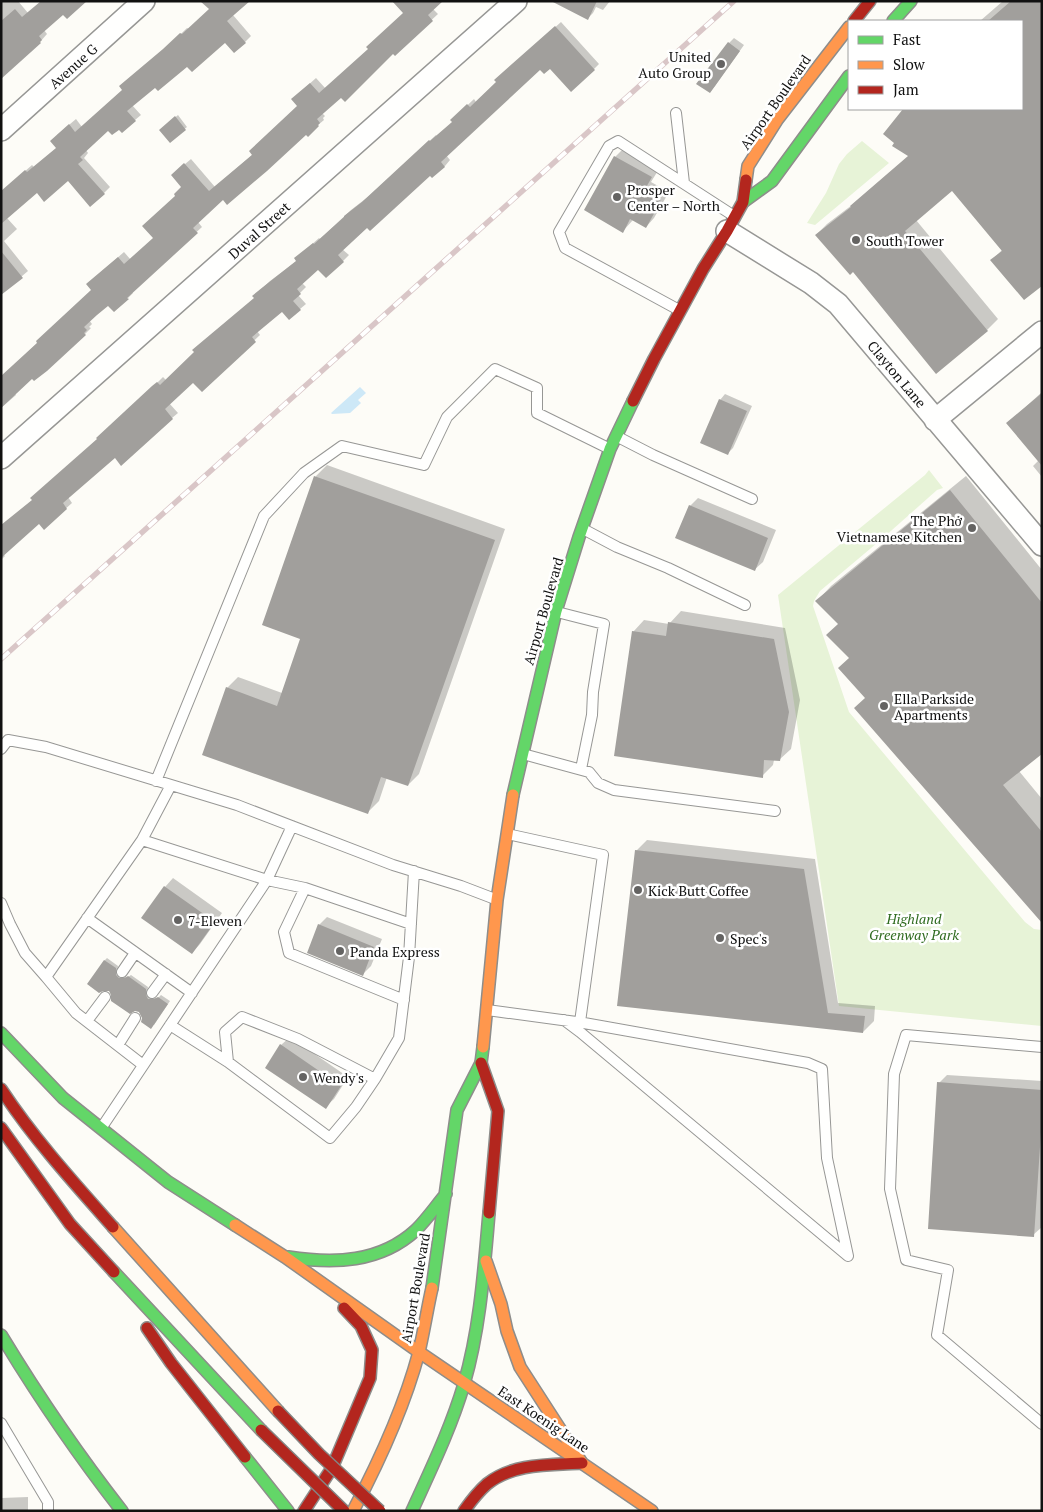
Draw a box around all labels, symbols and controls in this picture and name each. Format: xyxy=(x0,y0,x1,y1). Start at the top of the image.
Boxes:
legend xyxy=(848,20,1023,110)
text: Fast xyxy=(893,29,921,49)
street label: Avenue G xyxy=(45,39,102,93)
place label: United Auto Group xyxy=(638,47,711,82)
street label: Airport Boulevard xyxy=(735,51,815,153)
text: Slow xyxy=(893,54,926,74)
marker: United Auto Group xyxy=(715,58,727,70)
text: Jam xyxy=(893,79,919,99)
place label: Prosper Center – North xyxy=(627,180,720,215)
marker: Prosper Center – North xyxy=(611,191,623,203)
street label: Duval Street xyxy=(224,197,295,263)
place label: South Tower xyxy=(866,231,945,250)
marker: South Tower xyxy=(850,234,862,246)
street label: Clayton Lane xyxy=(863,336,931,412)
place label: The Phở Vietnamese Kitchen xyxy=(836,511,963,546)
marker: The Phở Vietnamese Kitchen xyxy=(966,522,978,534)
street label: Airport Boulevard xyxy=(519,555,568,667)
place label: Ella Parkside Apartments xyxy=(894,689,974,724)
marker: Ella Parkside Apartments xyxy=(878,700,890,712)
place label: Kick Butt Coffee xyxy=(648,881,749,900)
marker: Kick Butt Coffee xyxy=(632,884,644,896)
park label: Highland Greenway Park xyxy=(869,909,959,944)
place label: 7-Eleven xyxy=(188,911,243,930)
marker: 7-Eleven xyxy=(172,914,184,926)
place label: Spec's xyxy=(730,929,767,948)
marker: Spec's xyxy=(714,932,726,944)
place label: Panda Express xyxy=(350,942,440,961)
marker: Panda Express xyxy=(334,945,346,957)
place label: Wendy's xyxy=(313,1068,364,1087)
marker: Wendy's xyxy=(297,1071,309,1083)
street label: Airport Boulevard xyxy=(396,1231,434,1345)
street label: East Koenig Lane xyxy=(495,1381,593,1457)

